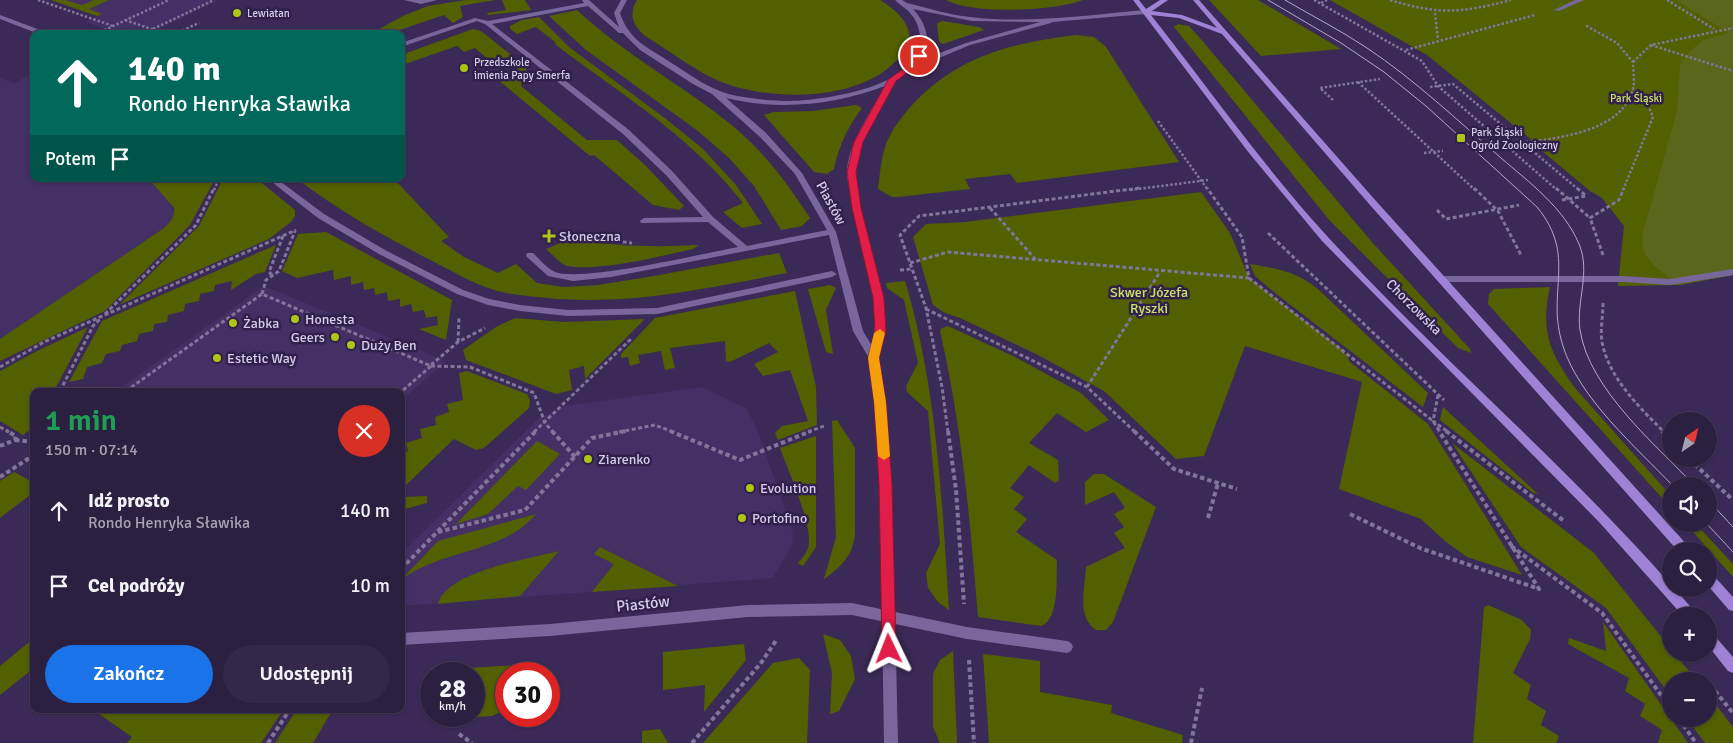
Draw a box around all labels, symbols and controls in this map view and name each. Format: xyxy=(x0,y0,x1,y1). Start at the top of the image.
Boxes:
marker: Lewiatan xyxy=(231,7,243,19)
place label: Lewiatan xyxy=(247,7,290,20)
pin xyxy=(898,35,940,77)
icon: arrive xyxy=(905,42,933,70)
text: 140 m xyxy=(128,47,221,90)
icon: ahead xyxy=(45,50,110,115)
place label: Przedszkole imienia Papy Smerfa xyxy=(474,56,571,82)
marker: Przedszkole imienia Papy Smerfa xyxy=(458,62,470,74)
text: Rondo Henryka Sławika xyxy=(128,90,351,117)
park label: Park Śląski xyxy=(1610,91,1662,105)
place label: Park Śląski Ogród Zoologiczny xyxy=(1471,125,1559,152)
marker: Park Śląski Ogród Zoologiczny xyxy=(1455,132,1467,144)
icon: arrive xyxy=(106,145,134,173)
text: Potem xyxy=(45,147,96,171)
street label: Piastów xyxy=(812,178,850,228)
place label: Słoneczna xyxy=(559,228,621,245)
marker: Słoneczna xyxy=(543,230,555,242)
street label: Chorzowska xyxy=(1382,275,1446,339)
park label: Skwer Józefa Ryszki xyxy=(1110,284,1188,317)
place label: Honesta xyxy=(305,311,355,328)
marker: Honesta xyxy=(289,313,301,325)
place label: Żabka xyxy=(243,315,279,332)
marker: Żabka xyxy=(227,317,239,329)
place label: Geers xyxy=(291,329,325,346)
marker: Geers xyxy=(329,331,341,343)
place label: Duży Ben xyxy=(361,337,417,354)
marker: Duży Ben xyxy=(345,339,357,351)
place label: Estetic Way xyxy=(227,350,297,367)
marker: Estetic Way xyxy=(211,352,223,364)
text: 1 min xyxy=(45,402,117,439)
button: close xyxy=(338,405,390,457)
north arrow xyxy=(1662,412,1718,468)
map controls xyxy=(1662,412,1717,727)
text: 150 m · 07:14 xyxy=(45,440,138,460)
place label: Ziarenko xyxy=(598,451,650,468)
marker: Ziarenko xyxy=(582,453,594,465)
button: sound xyxy=(1662,477,1717,532)
place label: Evolution xyxy=(760,480,817,497)
marker: Evolution xyxy=(744,482,756,494)
text: Idź prosto xyxy=(88,489,170,513)
icon: ahead xyxy=(45,497,73,525)
text: 140 m xyxy=(340,499,390,523)
place label: Portofino xyxy=(752,510,807,527)
marker: Portofino xyxy=(736,512,748,524)
text: Rondo Henryka Sławika xyxy=(88,513,250,533)
button: search xyxy=(1662,542,1717,597)
icon: arrive xyxy=(45,572,73,600)
text: Cel podróży xyxy=(88,574,184,598)
text: 10 m xyxy=(350,574,390,598)
street label: Piastów xyxy=(615,591,671,617)
button: + xyxy=(1662,607,1717,662)
position arrow xyxy=(862,622,914,674)
button: Zakończ xyxy=(45,645,213,703)
button: Udostępnij xyxy=(223,645,390,703)
speed limit sign: 30 xyxy=(495,662,560,727)
button: − xyxy=(1662,672,1717,727)
text: 28 xyxy=(439,673,466,704)
text: km/h xyxy=(439,699,466,714)

